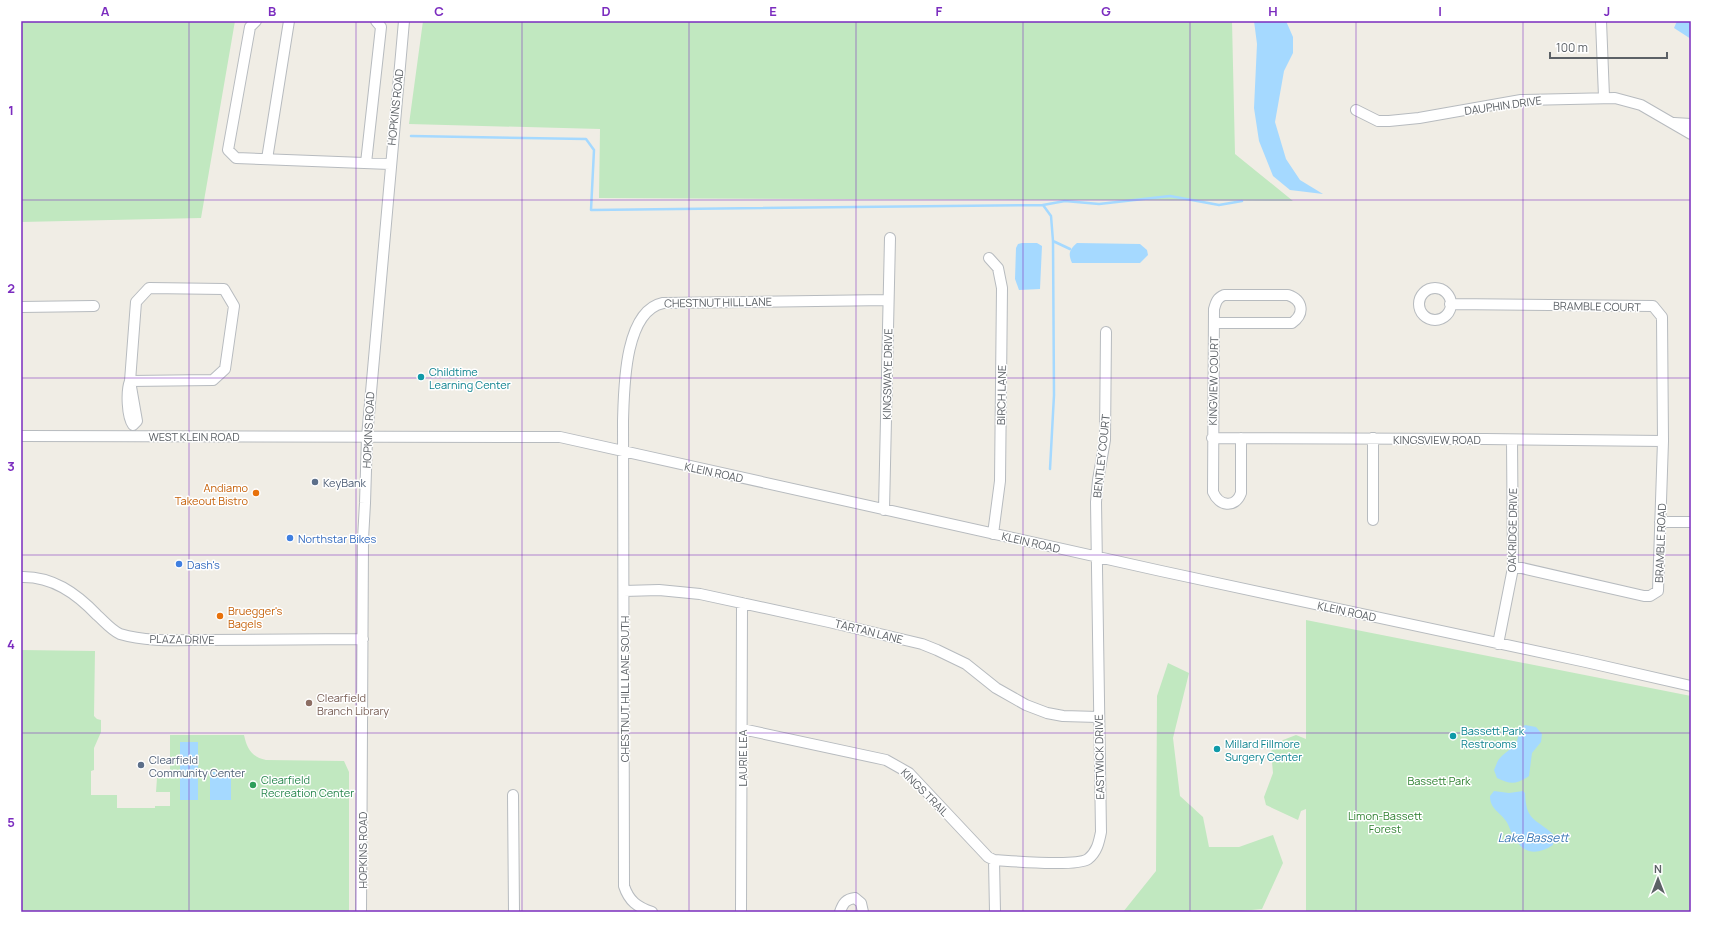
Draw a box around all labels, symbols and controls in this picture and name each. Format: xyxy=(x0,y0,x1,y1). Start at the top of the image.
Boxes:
text: A xyxy=(101,2,110,20)
text: B xyxy=(268,2,276,20)
text: C xyxy=(434,2,444,20)
text: D xyxy=(601,2,611,20)
text: E xyxy=(769,2,777,20)
text: F xyxy=(936,2,943,20)
text: G xyxy=(1101,2,1111,20)
text: H xyxy=(1268,2,1278,20)
text: I xyxy=(1438,2,1442,20)
text: J xyxy=(1604,2,1610,20)
scale bar xyxy=(1550,34,1667,60)
text: 100 m xyxy=(1556,39,1588,56)
street label: HOPKINS ROAD xyxy=(384,68,406,146)
street label: DAUPHIN DRIVE xyxy=(1463,92,1543,118)
text: 1 xyxy=(8,101,14,119)
text: 2 xyxy=(7,279,15,297)
street label: CHESTNUT HILL LANE xyxy=(664,294,772,310)
street label: BRAMBLE COURT xyxy=(1553,298,1641,314)
street label: KINGSWAYE DRIVE xyxy=(879,328,895,420)
street label: KINGVIEW COURT xyxy=(1205,336,1221,426)
place label: Childtime Learning Center xyxy=(429,364,511,392)
street label: BIRCH LANE xyxy=(993,365,1009,425)
marker: Childtime Learning Center xyxy=(416,372,426,382)
street label: HOPKINS ROAD xyxy=(359,391,377,469)
street label: BENTLEY COURT xyxy=(1089,413,1113,499)
street label: WEST KLEIN ROAD xyxy=(148,429,240,444)
street label: KINGSVIEW ROAD xyxy=(1393,432,1481,447)
text: 3 xyxy=(7,457,15,475)
street label: KLEIN ROAD xyxy=(683,458,745,486)
place label: KeyBank xyxy=(323,475,367,490)
marker: KeyBank xyxy=(310,477,320,487)
place label: Andiamo Takeout Bistro xyxy=(175,480,248,508)
marker: Andiamo Takeout Bistro xyxy=(251,488,261,498)
street label: OAKRIDGE DRIVE xyxy=(1504,488,1520,572)
street label: BRAMBLE ROAD xyxy=(1651,503,1669,583)
street label: KLEIN ROAD xyxy=(1000,528,1062,556)
place label: Northstar Bikes xyxy=(298,531,376,546)
marker: Northstar Bikes xyxy=(285,533,295,543)
place label: Dash's xyxy=(187,557,220,572)
marker: Dash's xyxy=(174,559,184,569)
street label: KLEIN ROAD xyxy=(1316,597,1378,625)
place label: Bruegger's Bagels xyxy=(228,603,283,631)
marker: Bruegger's Bagels xyxy=(215,611,225,621)
street label: TARTAN LANE xyxy=(833,615,905,647)
street label: CHESTNUT HILL LANE SOUTH xyxy=(617,616,632,762)
street label: PLAZA DRIVE xyxy=(149,631,215,647)
text: 4 xyxy=(7,635,15,653)
place label: Clearfield Branch Library xyxy=(317,690,389,718)
marker: Clearfield Branch Library xyxy=(304,698,314,708)
street label: EASTWICK DRIVE xyxy=(1091,714,1107,800)
place label: Bassett Park Restrooms xyxy=(1461,723,1525,751)
street label: LAURIE LEA xyxy=(735,730,750,786)
marker: Bassett Park Restrooms xyxy=(1448,731,1458,741)
place label: Millard Fillmore Surgery Center xyxy=(1225,736,1302,764)
marker: Millard Fillmore Surgery Center xyxy=(1212,744,1222,754)
place label: Clearfield Community Center xyxy=(149,752,245,780)
marker: Clearfield Community Center xyxy=(136,760,146,770)
street label: KINGS TRAIL xyxy=(898,765,952,819)
place label: Clearfield Recreation Center xyxy=(261,772,354,800)
park label: Bassett Park xyxy=(1407,773,1471,788)
marker: Clearfield Recreation Center xyxy=(248,780,258,790)
park label: Limon-Bassett Forest xyxy=(1348,808,1422,836)
street label: HOPKINS ROAD xyxy=(355,812,370,888)
text: 5 xyxy=(7,813,15,831)
water label: Lake Bassett xyxy=(1498,829,1570,846)
north arrow xyxy=(1638,859,1678,899)
text: N xyxy=(1654,861,1662,876)

